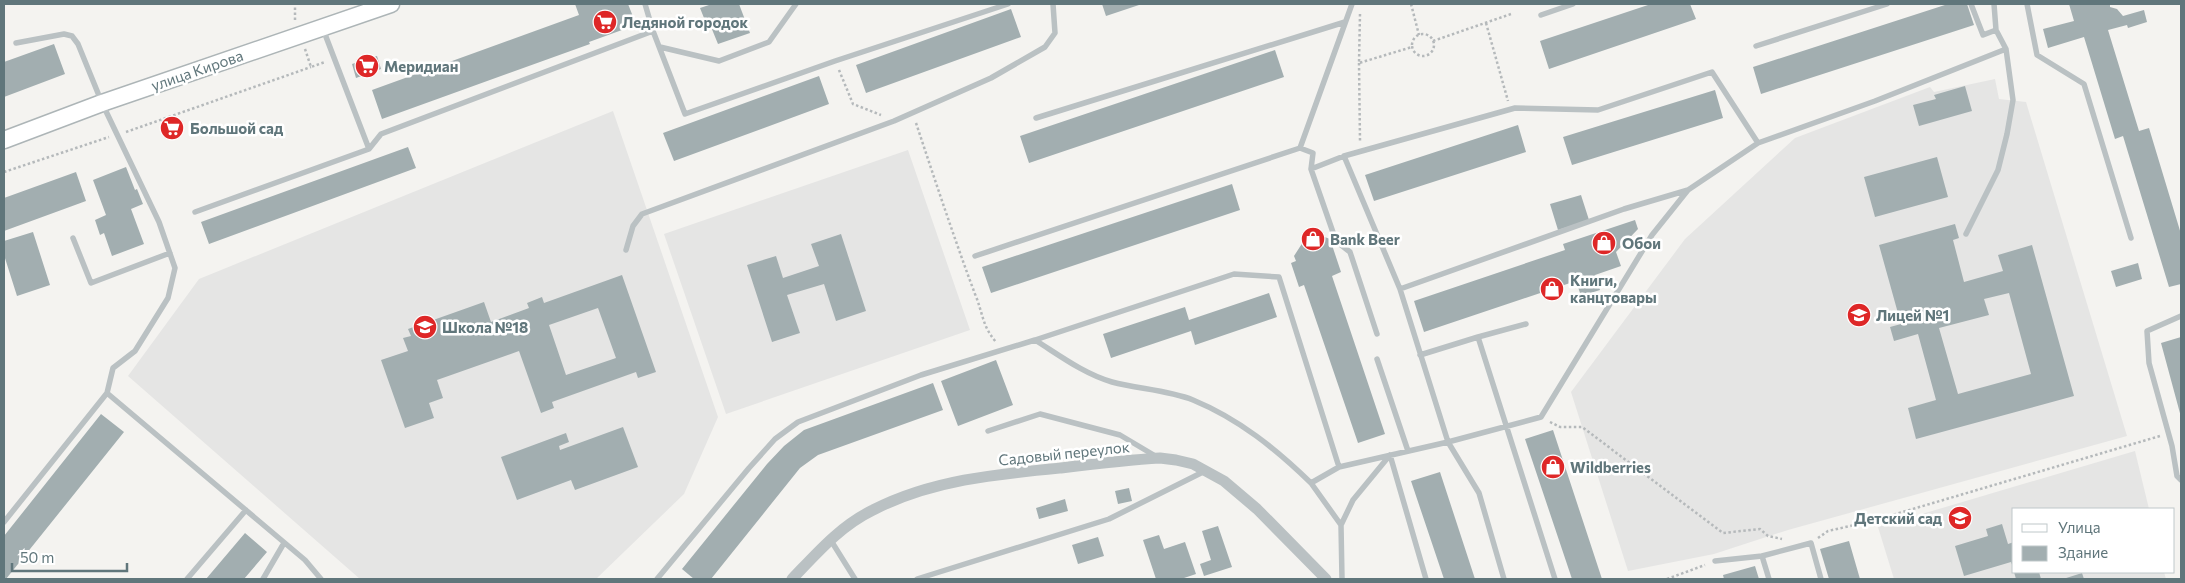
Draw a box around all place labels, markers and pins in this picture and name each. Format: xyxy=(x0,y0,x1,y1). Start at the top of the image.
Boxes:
supermarket icon: Ледяной городок xyxy=(592,9,618,35)
place label: Ледяной городок xyxy=(622,13,748,31)
supermarket icon: Меридиан xyxy=(354,53,380,79)
place label: Меридиан xyxy=(384,57,458,75)
supermarket icon: Большой сад xyxy=(159,115,185,141)
place label: Большой сад xyxy=(190,119,284,137)
shop icon: Bank Beer xyxy=(1300,226,1326,252)
place label: Bank Beer xyxy=(1330,230,1400,248)
shop icon: Обои xyxy=(1591,230,1617,256)
place label: Обои xyxy=(1622,234,1661,252)
place label: Книги, канцтовары xyxy=(1570,271,1657,306)
shop icon: Книги, канцтовары xyxy=(1539,276,1565,302)
school or university icon: Лицей №1 xyxy=(1846,302,1872,328)
place label: Лицей №1 xyxy=(1876,306,1949,324)
school or university icon: Школа №18 xyxy=(412,314,438,340)
place label: Школа №18 xyxy=(442,318,528,336)
shop icon: Wildberries xyxy=(1540,454,1566,480)
place label: Wildberries xyxy=(1570,458,1651,476)
school or university icon: Детский сад xyxy=(1947,505,1973,531)
place label: Детский сад xyxy=(1854,509,1943,527)

